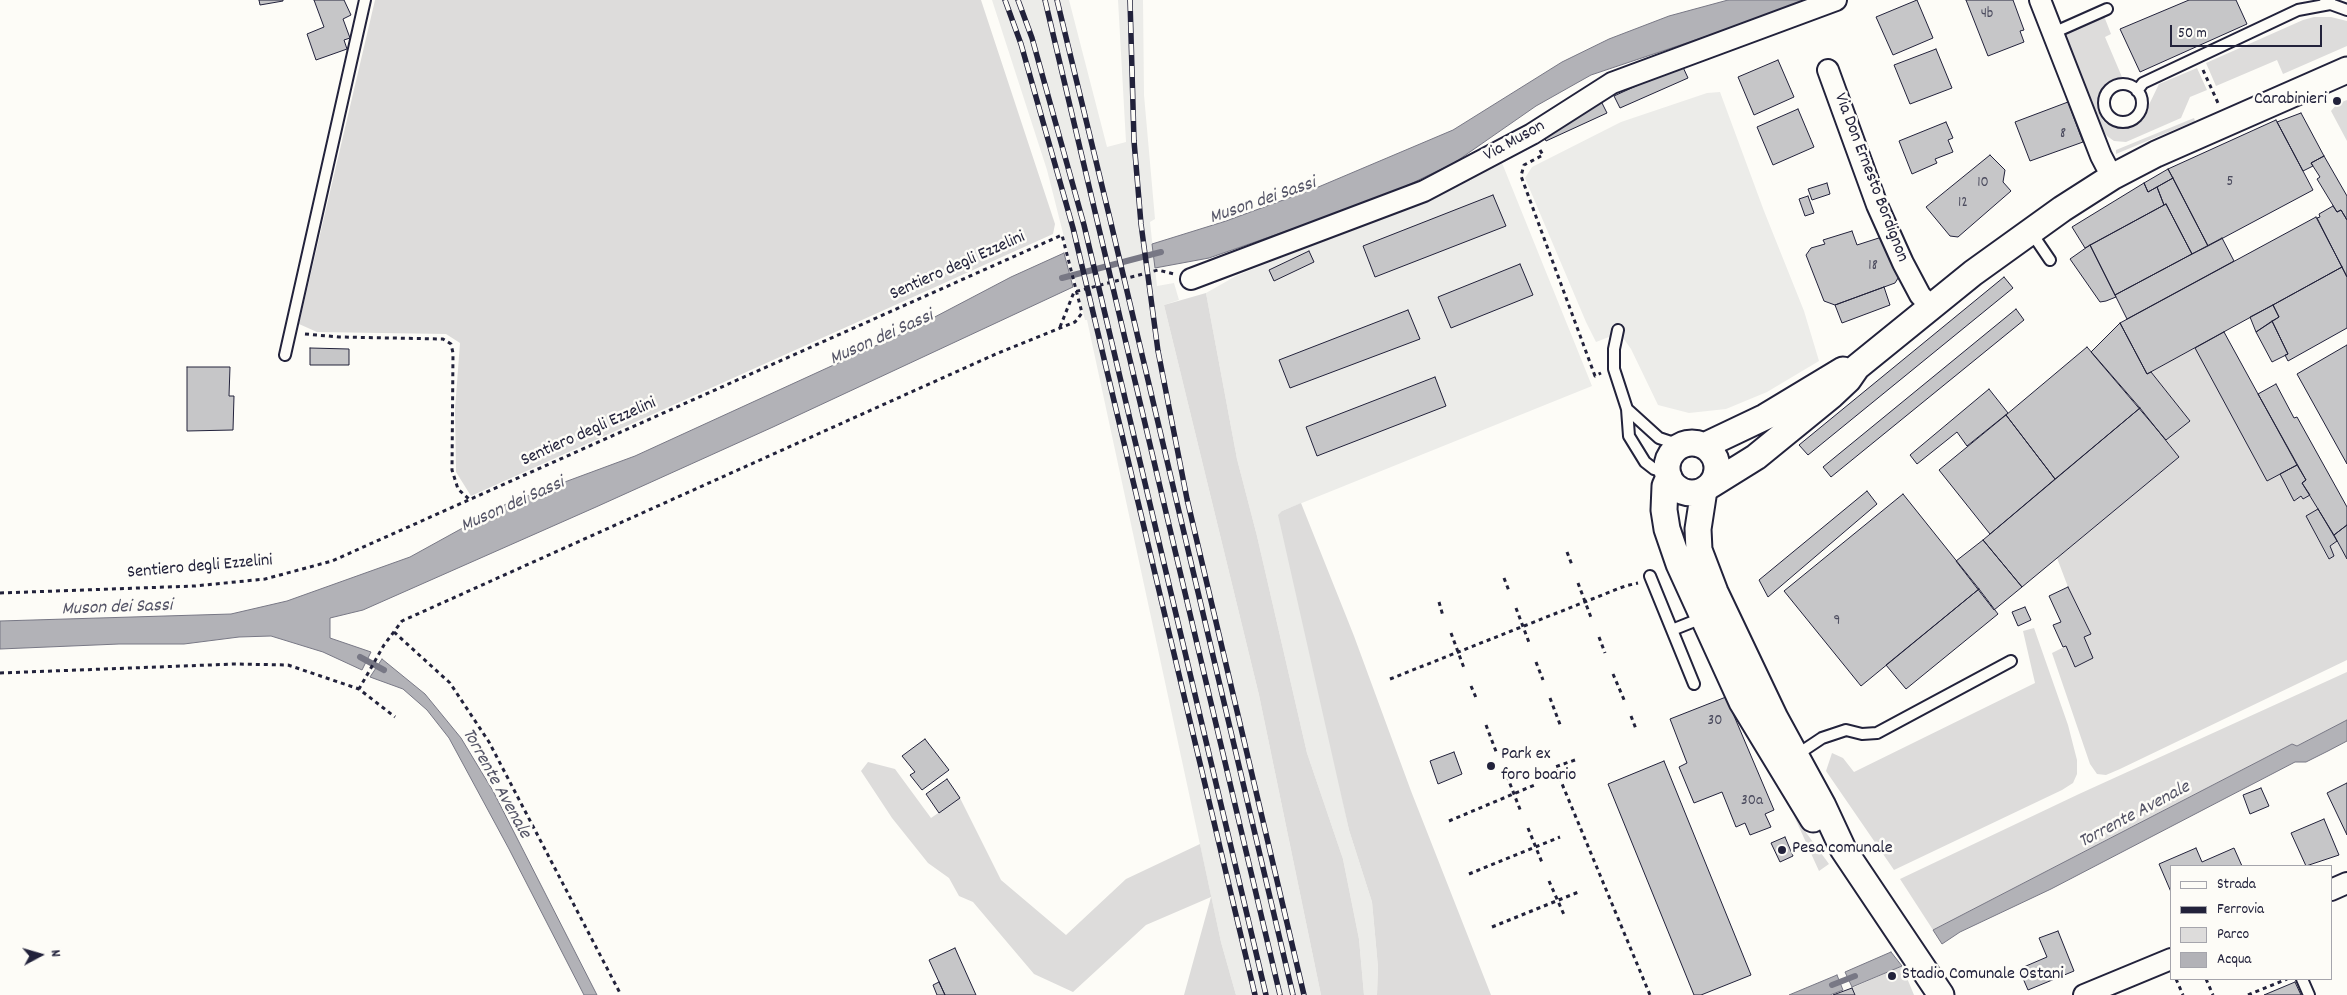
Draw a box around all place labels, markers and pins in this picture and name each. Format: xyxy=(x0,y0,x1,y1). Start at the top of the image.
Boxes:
place label: Carabinieri xyxy=(2254,90,2327,112)
marker: Carabinieri xyxy=(2331,95,2343,107)
place label: Park ex foro boario xyxy=(1501,745,1576,788)
marker: Park ex foro boario xyxy=(1485,760,1497,772)
place label: Pesa comunale xyxy=(1792,839,1893,861)
marker: Pesa comunale xyxy=(1776,844,1788,856)
place label: Stadio Comunale Ostani xyxy=(1902,965,2064,987)
marker: Stadio Comunale Ostani xyxy=(1886,970,1898,982)

